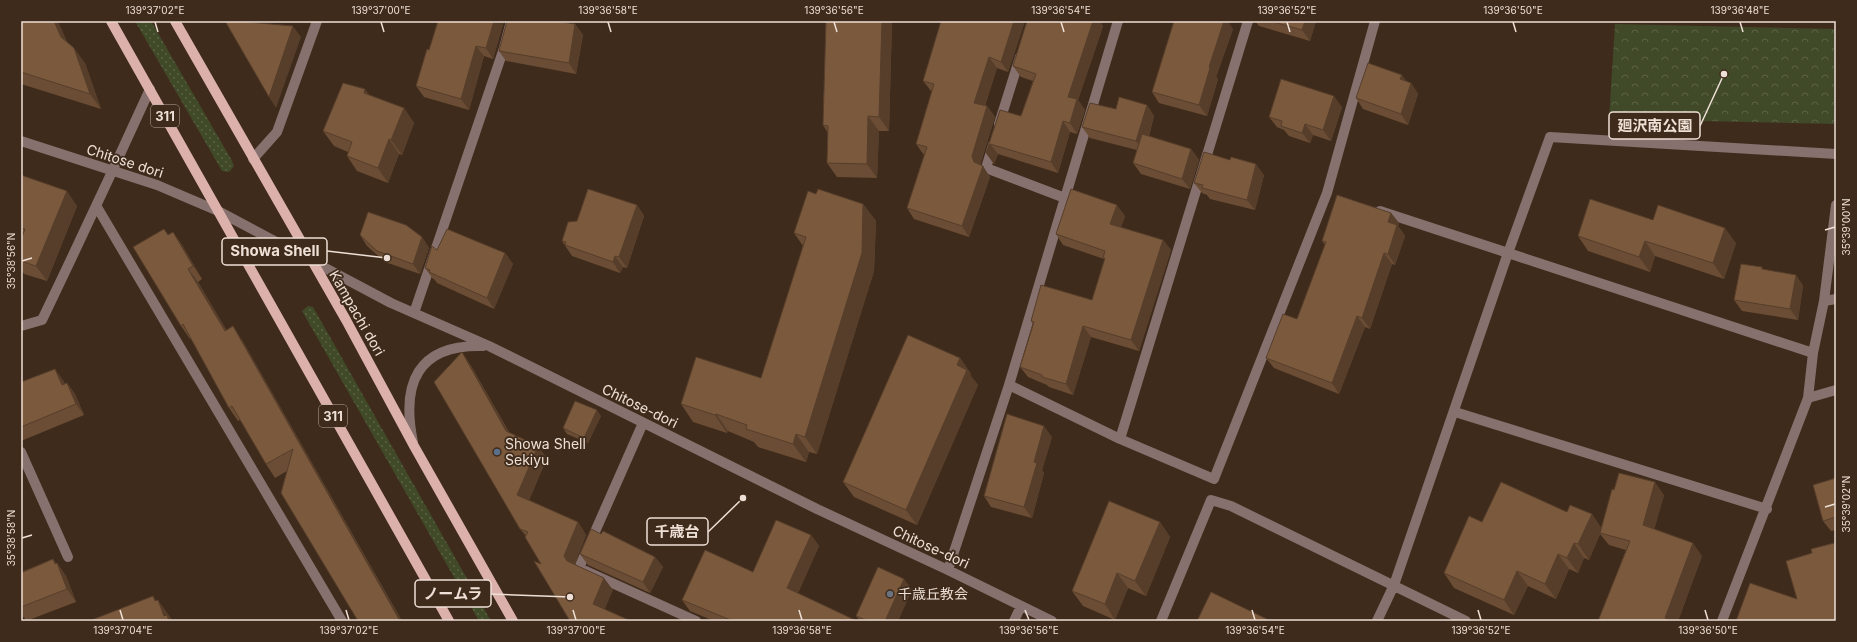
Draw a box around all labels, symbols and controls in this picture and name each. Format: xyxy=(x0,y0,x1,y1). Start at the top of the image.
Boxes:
text: 139°37'02"E xyxy=(126,4,184,16)
text: 139°37'00"E xyxy=(351,4,411,16)
text: 139°36'58"E xyxy=(578,4,638,16)
text: 139°36'56"E xyxy=(804,4,864,16)
text: 139°36'54"E xyxy=(1031,4,1091,16)
text: 139°36'52"E xyxy=(1257,4,1317,16)
text: 139°36'50"E xyxy=(1483,4,1543,16)
text: 139°36'48"E xyxy=(1710,4,1770,16)
road number: 311 xyxy=(151,105,179,127)
callout: 廻沢南公園 xyxy=(1609,112,1700,139)
text: 廻沢南公園 xyxy=(1617,116,1693,135)
street label: Chitose dori xyxy=(84,140,166,181)
text: 35°39'00"N xyxy=(1840,199,1852,256)
text: 35°38'56"N xyxy=(5,233,17,289)
callout: Showa Shell xyxy=(222,238,327,265)
text: Showa Shell xyxy=(230,241,320,260)
street label: Kampachi dori xyxy=(326,267,389,358)
street label: Chitose-dori xyxy=(599,380,681,431)
road number: 311 xyxy=(319,405,347,427)
place label: Showa Shell Sekiyu xyxy=(505,435,586,468)
marker: Showa Shell Sekiyu xyxy=(492,447,502,457)
text: 35°39'02"N xyxy=(1840,476,1852,532)
text: 35°38'58"N xyxy=(5,510,17,566)
callout: 千歳台 xyxy=(647,518,708,545)
street label: Chitose-dori xyxy=(890,521,972,572)
text: 千歳台 xyxy=(654,522,700,541)
callout: ノームラ xyxy=(415,580,491,607)
text: ノームラ xyxy=(424,584,482,603)
place label: 千歳丘教会 xyxy=(898,585,968,602)
marker: 千歳丘教会 xyxy=(885,589,895,599)
text: 139°37'04"E xyxy=(93,624,153,636)
text: 139°37'02"E xyxy=(320,624,378,636)
text: 139°37'00"E xyxy=(546,624,606,636)
text: 139°36'58"E xyxy=(772,624,832,636)
text: 139°36'56"E xyxy=(999,624,1059,636)
text: 139°36'54"E xyxy=(1225,624,1285,636)
text: 139°36'52"E xyxy=(1451,624,1511,636)
text: 139°36'50"E xyxy=(1678,624,1738,636)

